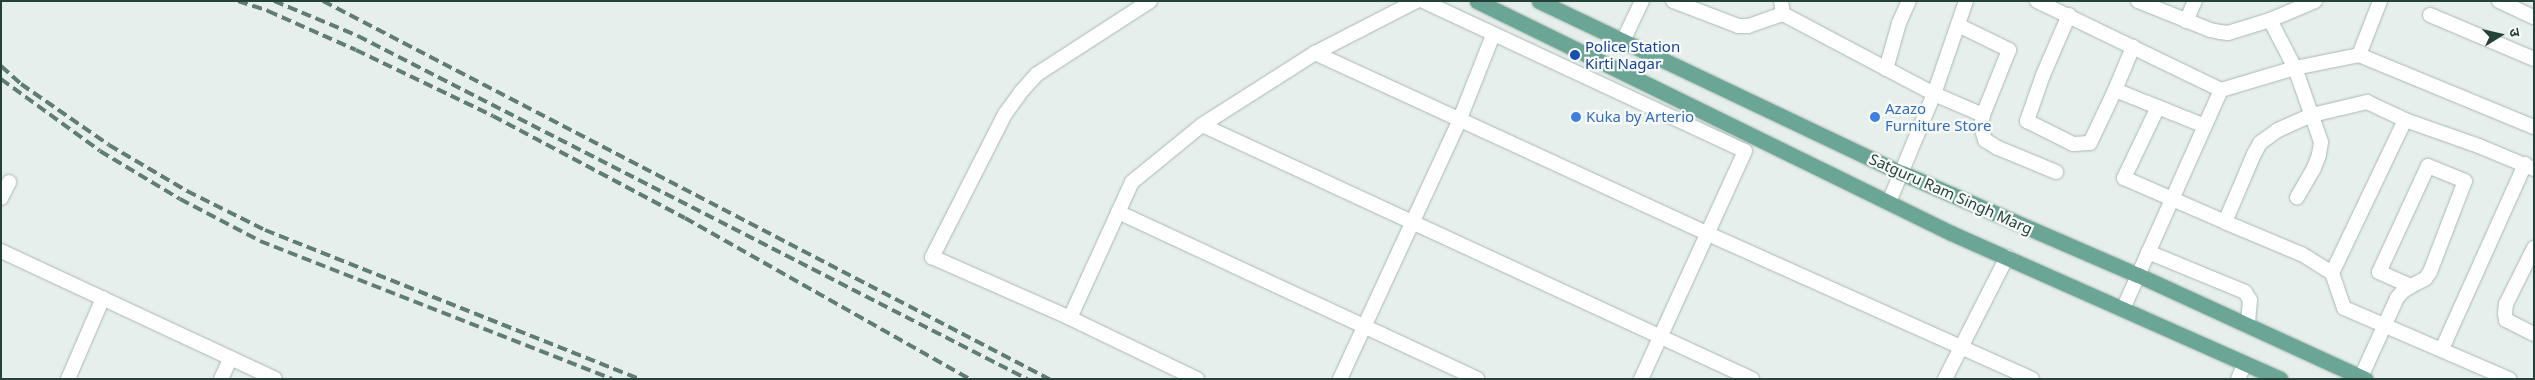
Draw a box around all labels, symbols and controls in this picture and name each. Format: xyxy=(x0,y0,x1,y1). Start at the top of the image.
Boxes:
north arrow xyxy=(2475,10,2525,60)
text: उ xyxy=(2505,27,2525,38)
place label: Police Station Kirti Nagar xyxy=(1585,37,1680,72)
marker: Police Station Kirti Nagar xyxy=(1569,49,1581,61)
place label: Azazo Furniture Store xyxy=(1885,99,1991,134)
place label: Kuka by Arterio xyxy=(1586,108,1694,126)
marker: Kuka by Arterio xyxy=(1570,111,1582,123)
marker: Azazo Furniture Store xyxy=(1869,111,1881,123)
street label: Satguru Ram Singh Marg xyxy=(1867,150,2035,238)

